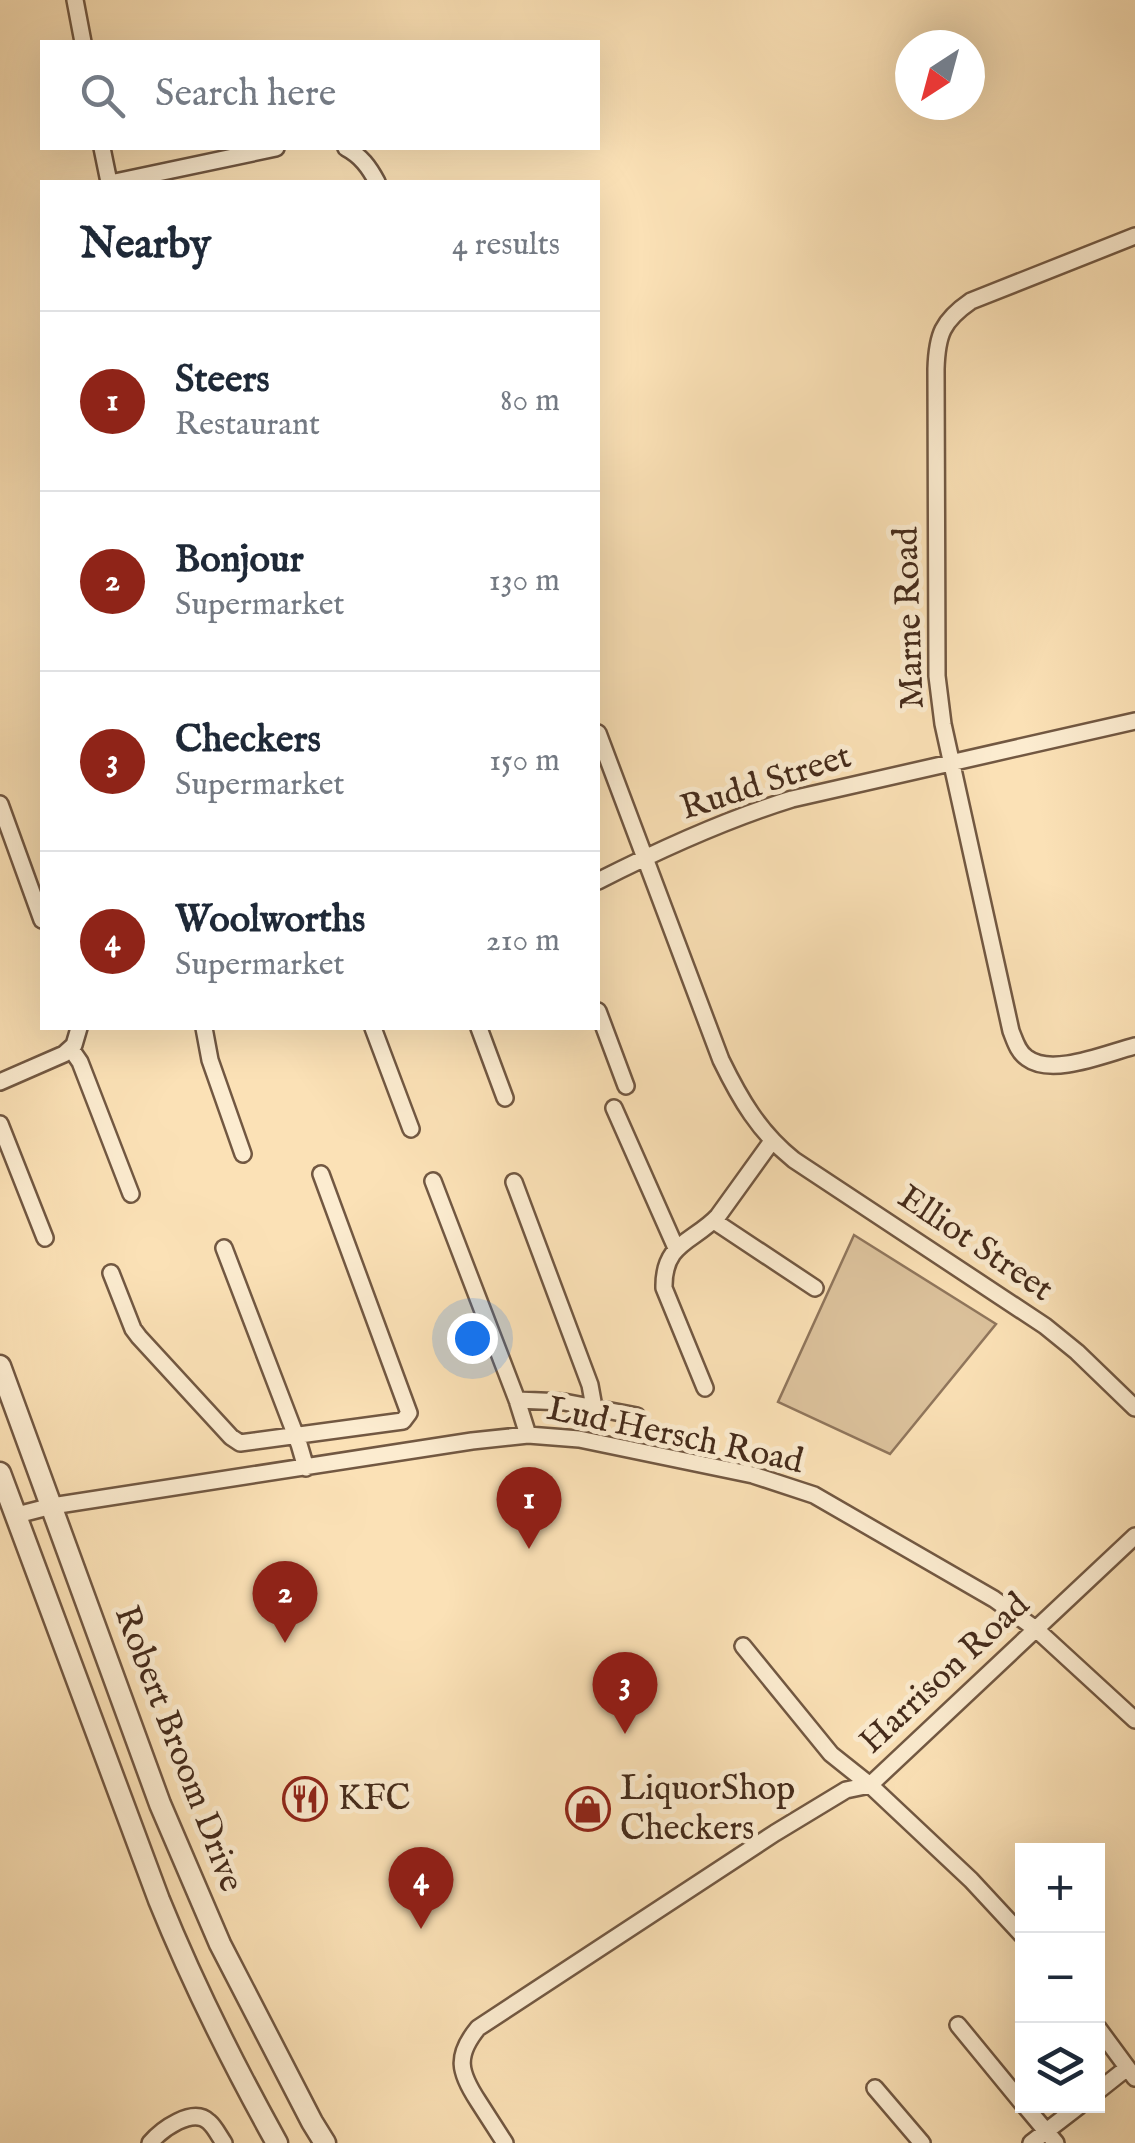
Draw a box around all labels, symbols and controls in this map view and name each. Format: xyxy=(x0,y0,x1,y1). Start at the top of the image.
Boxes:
north arrow xyxy=(895,30,985,120)
search box xyxy=(40,40,600,150)
icon: search xyxy=(75,68,130,123)
text: Search here xyxy=(155,71,336,119)
text: Nearby xyxy=(80,219,211,272)
text: 4 results xyxy=(452,225,560,266)
text: Steers xyxy=(175,357,270,405)
text: 1 xyxy=(107,381,118,422)
text: 80 m xyxy=(500,381,560,422)
text: Restaurant xyxy=(175,405,320,446)
street label: Marne Road xyxy=(884,526,936,710)
text: Bonjour xyxy=(175,537,304,585)
text: 2 xyxy=(105,561,120,602)
text: 130 m xyxy=(489,561,560,602)
text: Supermarket xyxy=(175,585,345,626)
text: Checkers xyxy=(175,717,321,765)
street label: Rudd Street xyxy=(675,734,857,832)
text: 3 xyxy=(107,741,118,782)
text: 150 m xyxy=(489,741,560,782)
text: Supermarket xyxy=(175,765,345,806)
text: Woolworths xyxy=(175,897,365,945)
text: 4 xyxy=(105,921,120,962)
text: 210 m xyxy=(486,921,560,962)
text: Supermarket xyxy=(175,945,345,986)
street label: Elliot Street xyxy=(889,1176,1061,1312)
your location xyxy=(447,1313,498,1364)
street label: Lud Hersch Road xyxy=(543,1387,807,1485)
pin: 1 xyxy=(496,1466,562,1549)
pin: 2 xyxy=(252,1560,318,1643)
street label: Harrison Road xyxy=(850,1583,1040,1764)
street label: Robert Broom Drive xyxy=(103,1600,253,1898)
pin: 3 xyxy=(592,1652,658,1734)
place label: LiquorShop Checkers xyxy=(620,1767,795,1852)
restaurant icon: KFC xyxy=(282,1776,328,1822)
place label: KFC xyxy=(338,1777,411,1822)
shop icon: LiquorShop Checkers xyxy=(565,1786,611,1832)
map controls xyxy=(1015,1843,1105,2113)
button: + xyxy=(1015,1843,1105,1933)
pin: 4 xyxy=(388,1846,454,1929)
button: − xyxy=(1015,1933,1105,2023)
button: layers xyxy=(1015,2023,1105,2113)

